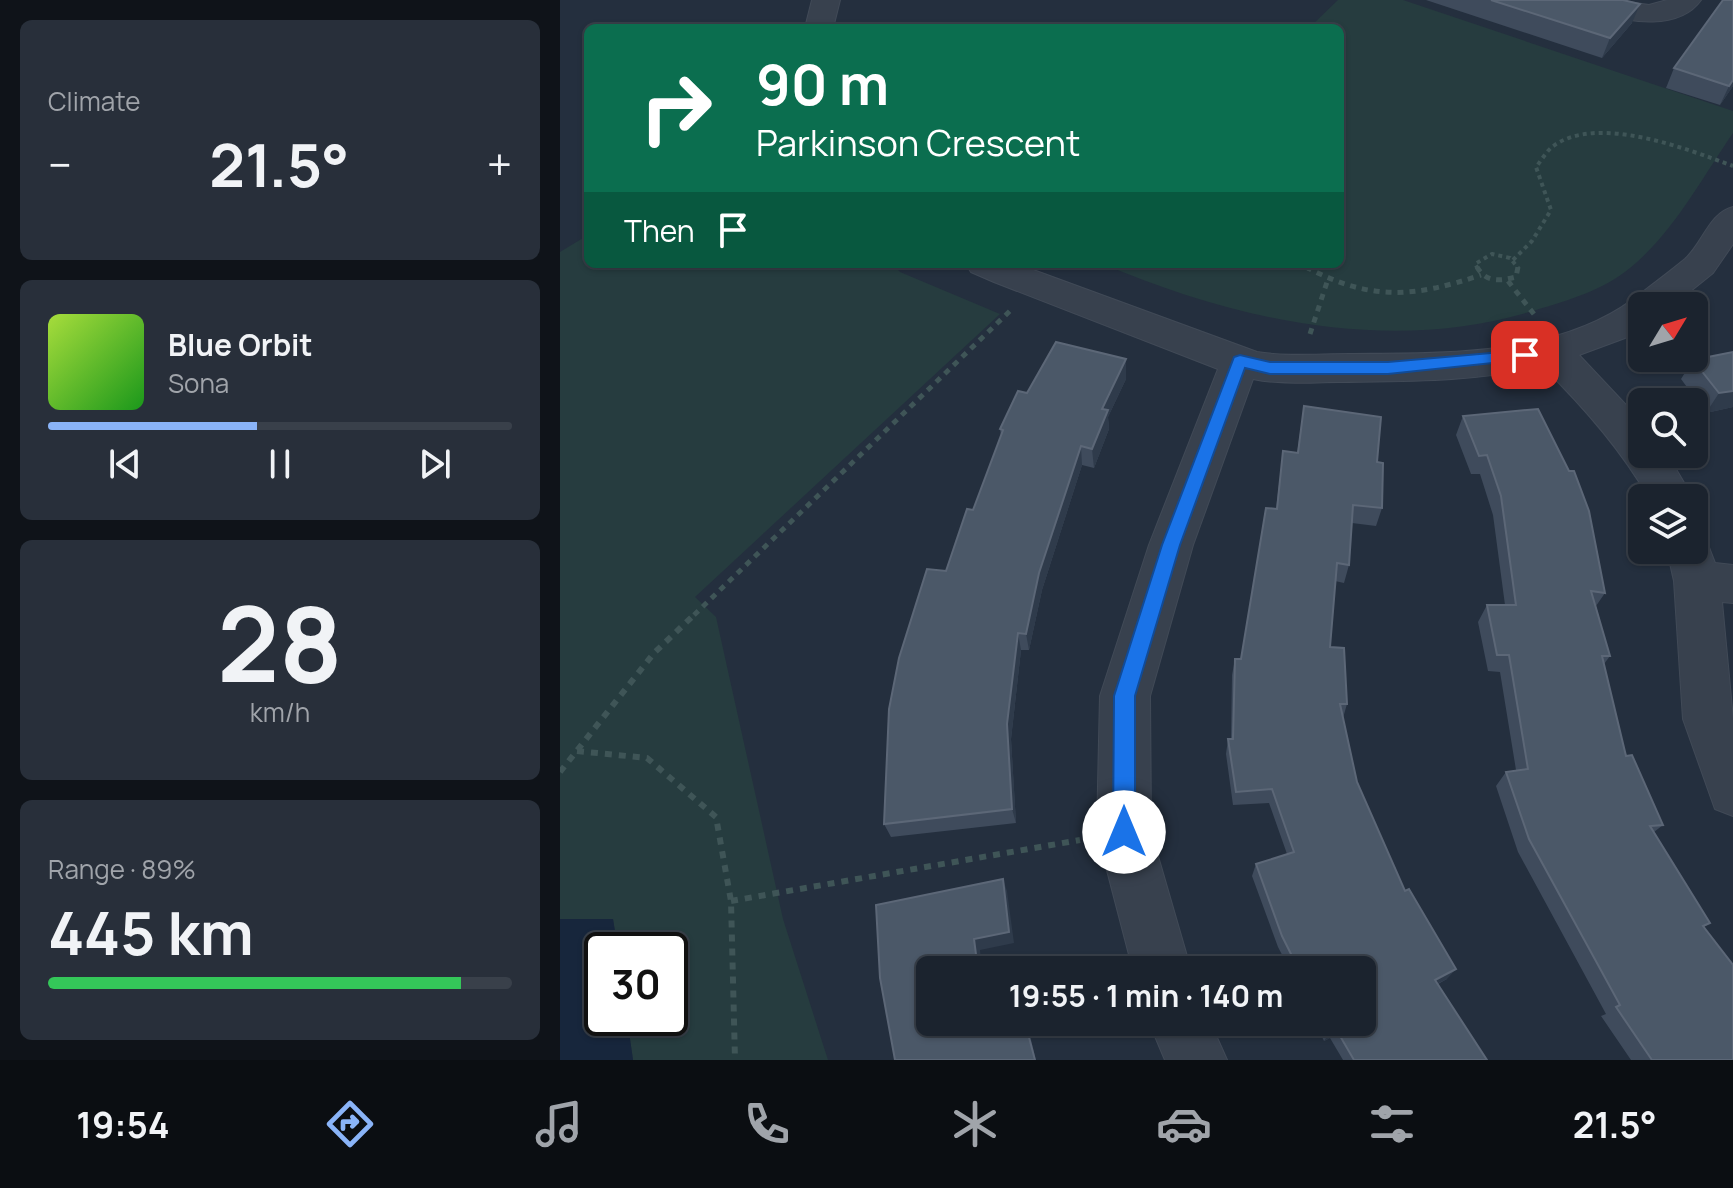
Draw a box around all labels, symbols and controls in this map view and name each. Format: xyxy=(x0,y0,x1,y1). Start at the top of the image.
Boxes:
text: 90 m xyxy=(756,45,889,122)
icon: right xyxy=(624,56,728,160)
text: Climate xyxy=(48,83,140,119)
text: Parkinson Crescent xyxy=(756,118,1080,167)
text: 21.5° xyxy=(209,123,349,205)
text: − xyxy=(48,134,72,194)
text: + xyxy=(487,134,512,194)
icon: arrive xyxy=(711,208,755,252)
text: Then xyxy=(624,210,695,251)
north arrow xyxy=(1628,292,1708,372)
map controls xyxy=(1628,292,1708,564)
pin xyxy=(1491,321,1559,389)
text: Blue Orbit xyxy=(168,324,313,365)
icon: arrive xyxy=(1503,333,1547,377)
text: Sona xyxy=(168,365,229,401)
button: search xyxy=(1628,388,1708,468)
icon: previous xyxy=(103,442,147,486)
icon: pause xyxy=(258,442,302,486)
icon: next xyxy=(413,442,457,486)
button: layers xyxy=(1628,484,1708,564)
text: 28 xyxy=(217,571,343,713)
text: km/h xyxy=(250,694,310,730)
position arrow xyxy=(1082,790,1166,874)
text: Range · 89% xyxy=(48,851,196,887)
text: 445 km xyxy=(48,891,254,973)
speed limit sign: 30 xyxy=(584,932,688,1036)
text: 19:55 · 1 min · 140 m xyxy=(1009,975,1283,1016)
icon: directions xyxy=(322,1096,378,1152)
icon: music xyxy=(531,1096,587,1152)
icon: phone xyxy=(739,1096,795,1152)
icon: climate xyxy=(947,1096,1003,1152)
icon: car xyxy=(1156,1096,1212,1152)
icon: filters xyxy=(1364,1096,1420,1152)
text: 19:54 xyxy=(76,1100,170,1149)
text: 21.5° xyxy=(1573,1100,1657,1149)

